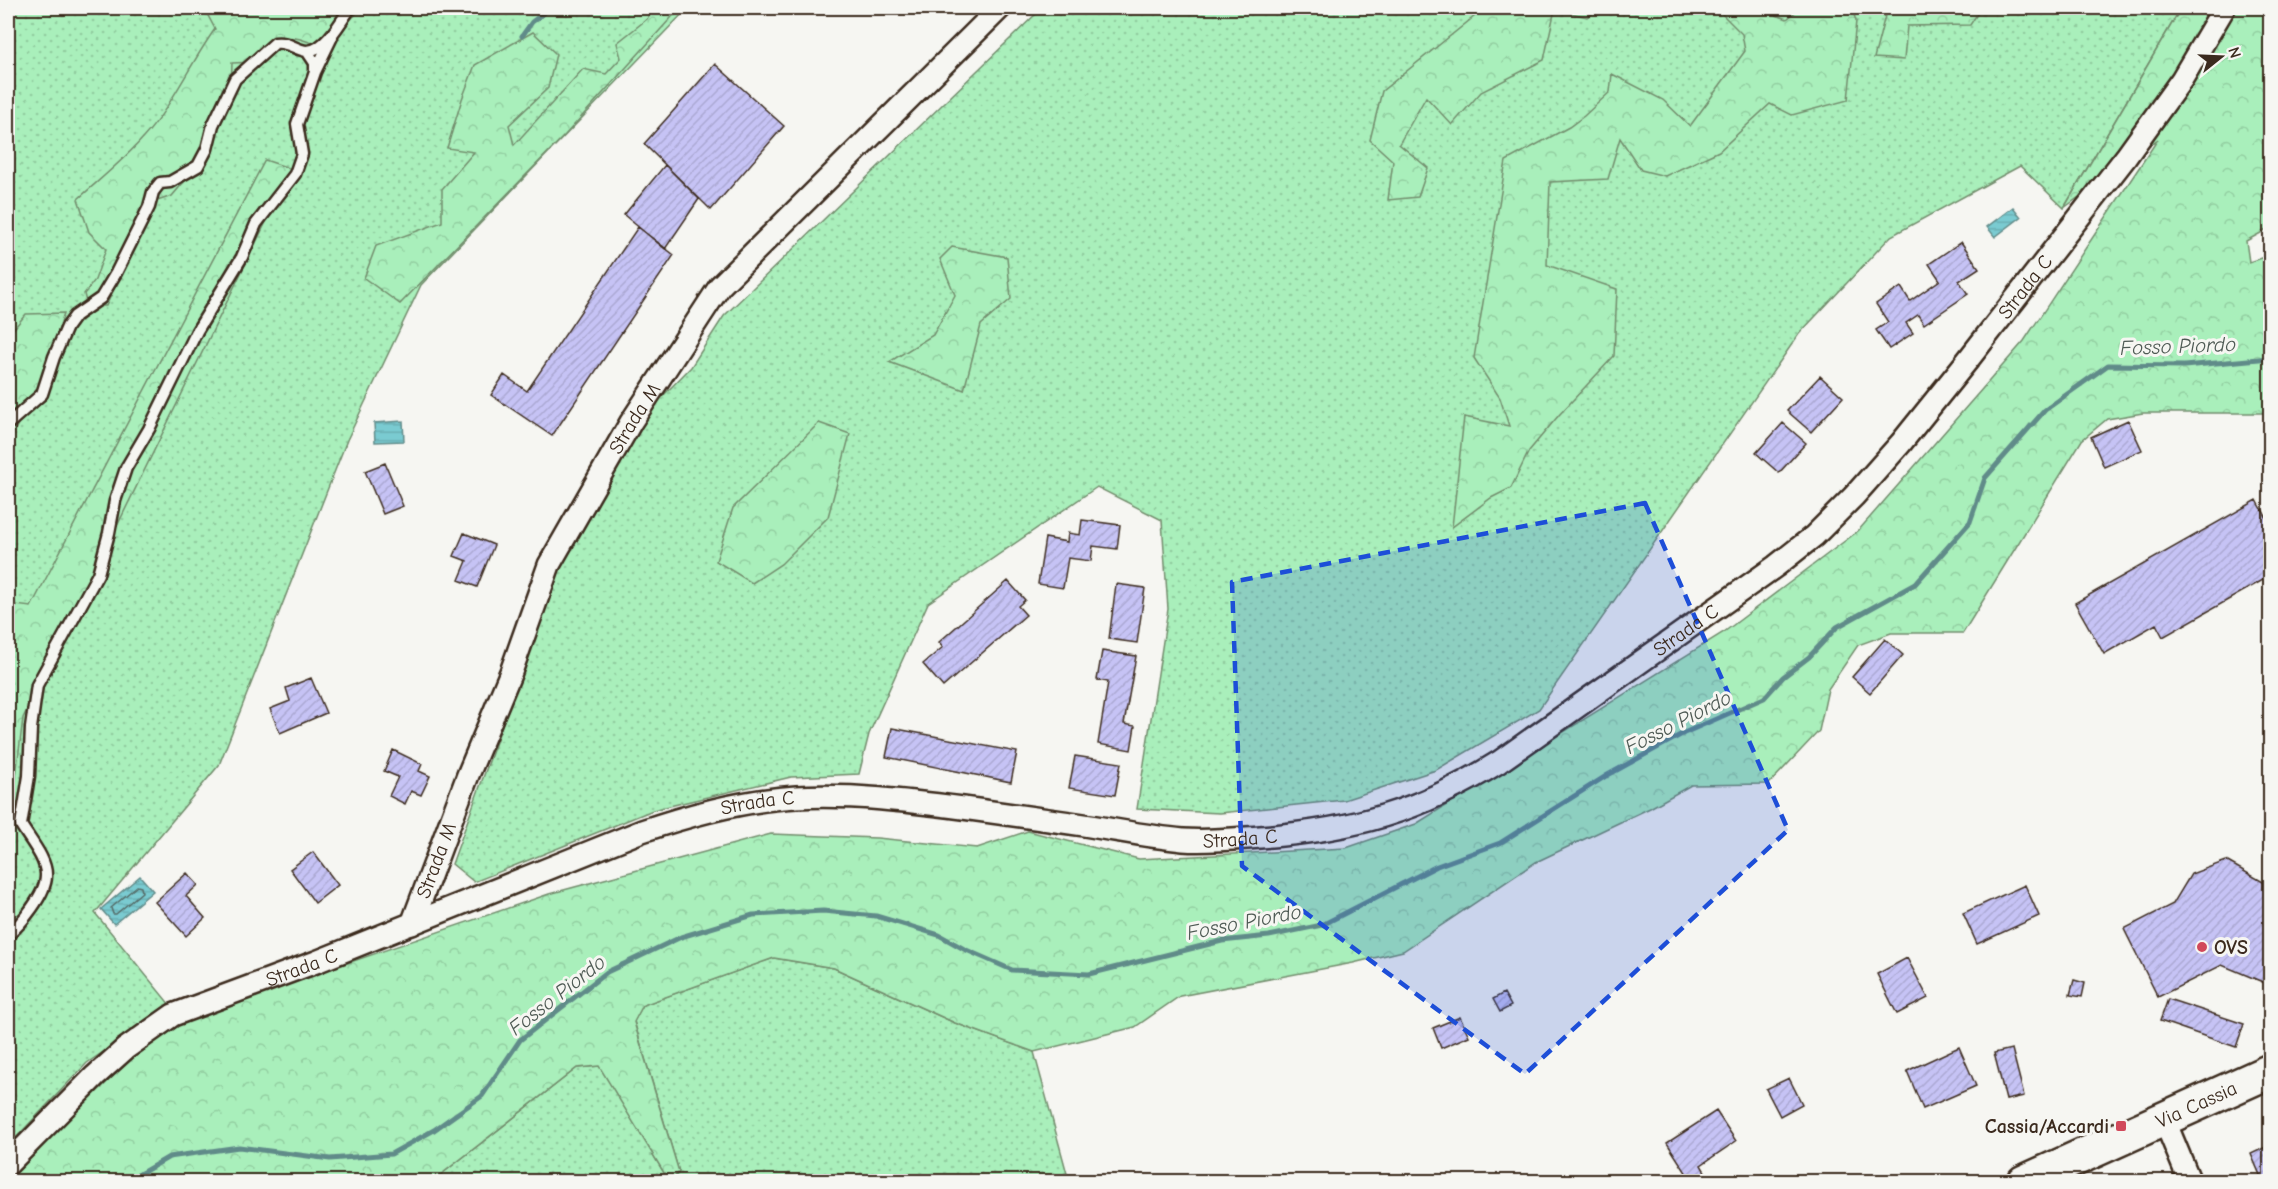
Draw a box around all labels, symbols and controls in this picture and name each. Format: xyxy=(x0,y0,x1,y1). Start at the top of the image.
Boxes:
north arrow xyxy=(2191,27,2251,87)
text: N xyxy=(2224,45,2244,60)
street label: Strada C xyxy=(1993,250,2057,323)
water label: Fosso Piordo xyxy=(2120,332,2236,360)
street label: Strada M xyxy=(604,379,665,458)
street label: Strada C xyxy=(1649,599,1723,661)
water label: Fosso Piordo xyxy=(1621,685,1735,759)
street label: Strada C xyxy=(718,786,795,819)
street label: Strada M xyxy=(411,819,461,901)
street label: Strada C xyxy=(1202,824,1278,852)
water label: Fosso Piordo xyxy=(1185,899,1303,945)
place label: OVS xyxy=(2214,936,2248,959)
marker: OVS xyxy=(2195,940,2209,954)
street label: Strada C xyxy=(263,943,341,991)
water label: Fosso Piordo xyxy=(504,950,610,1040)
street label: Via Cassia xyxy=(2152,1076,2240,1133)
place label: Cassia/Accardi xyxy=(1985,1115,2109,1138)
marker: Cassia/Accardi xyxy=(2114,1119,2128,1133)

